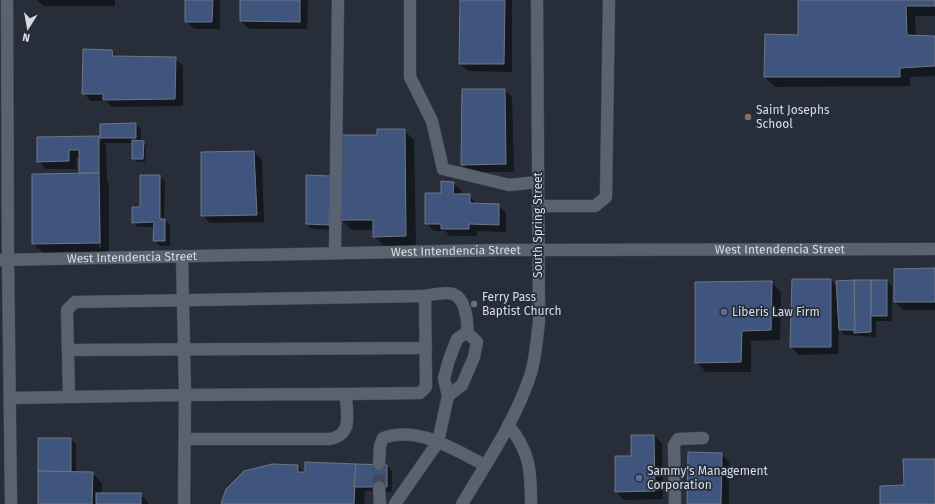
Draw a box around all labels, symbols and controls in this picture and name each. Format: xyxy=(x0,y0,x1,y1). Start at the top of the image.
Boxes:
north arrow xyxy=(8,8,48,48)
text: N xyxy=(21,30,31,44)
place label: Saint Josephs School xyxy=(756,103,830,131)
marker: Saint Josephs School xyxy=(743,112,753,122)
street label: South Spring Street xyxy=(531,171,545,278)
street label: West Intendencia Street xyxy=(715,242,846,257)
street label: West Intendencia Street xyxy=(391,243,522,259)
street label: West Intendencia Street xyxy=(67,249,198,266)
place label: Ferry Pass Baptist Church xyxy=(482,290,561,318)
marker: Ferry Pass Baptist Church xyxy=(469,299,479,309)
place label: Liberis Law Firm xyxy=(732,305,820,319)
marker: Liberis Law Firm xyxy=(719,307,729,317)
place label: Sammy's Management Corporation xyxy=(647,464,768,492)
marker: Sammy's Management Corporation xyxy=(634,473,644,483)

